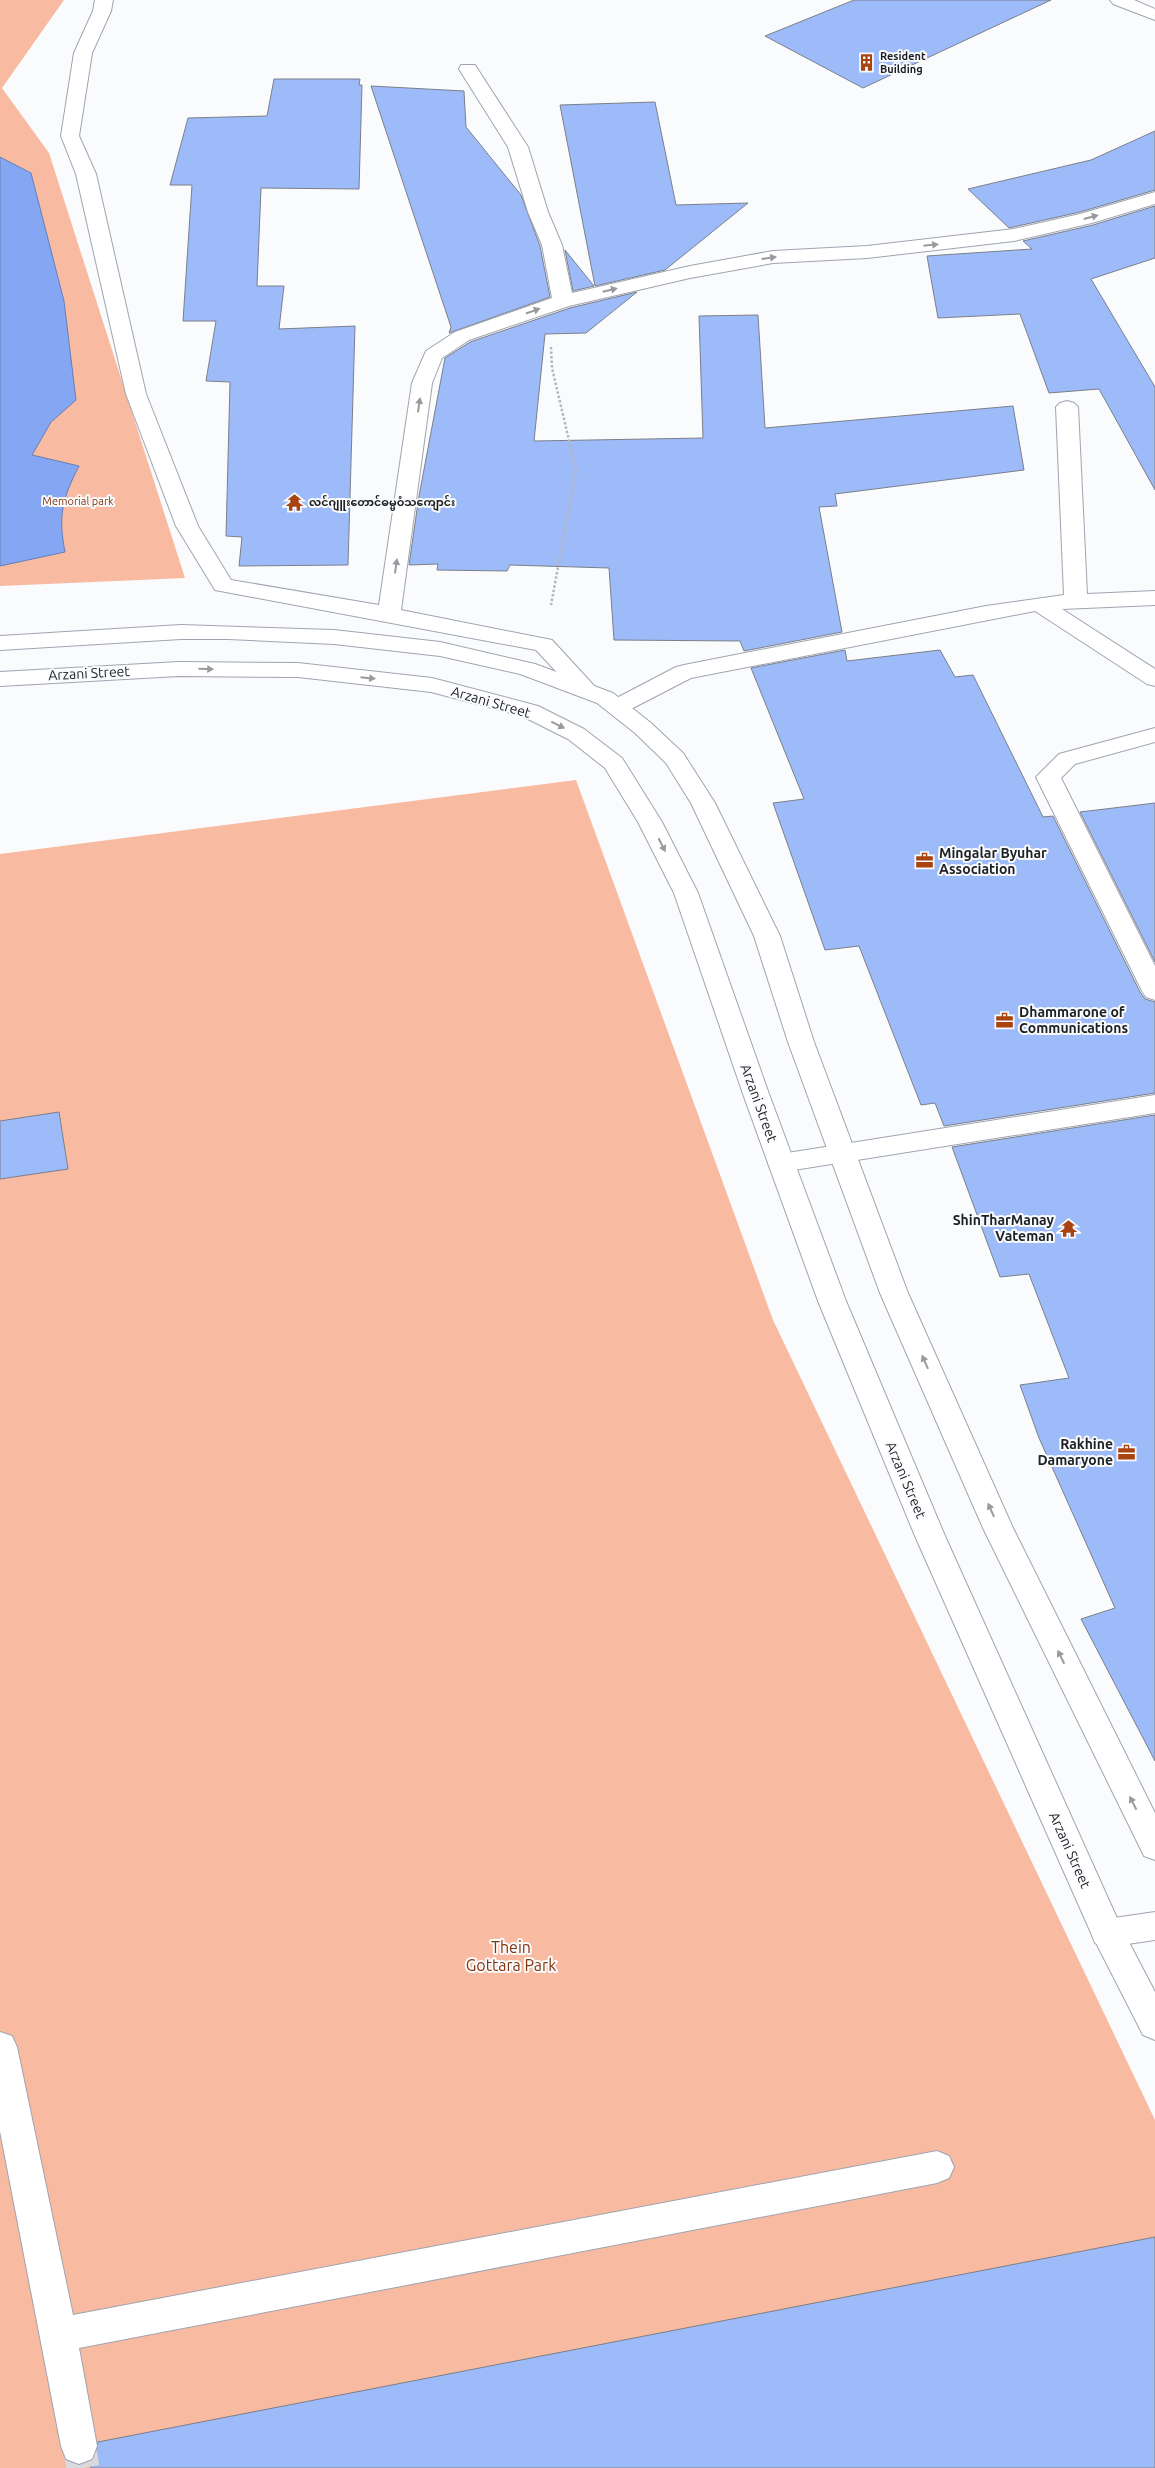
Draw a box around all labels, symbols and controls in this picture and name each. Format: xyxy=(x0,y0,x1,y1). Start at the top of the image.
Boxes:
place label: Resident Building xyxy=(880,50,926,75)
building icon: Resident Building xyxy=(856,52,876,72)
one-way arrow xyxy=(1083,213,1099,221)
one-way arrow xyxy=(923,241,939,249)
one-way arrow xyxy=(762,254,778,262)
one-way arrow xyxy=(603,286,618,294)
one-way arrow xyxy=(526,307,541,314)
one-way arrow xyxy=(415,397,423,413)
temple icon: လင်ဂျူးတောင်ဓမ္မဝံသကျောင်း xyxy=(285,492,305,512)
park label: Memorial park xyxy=(42,495,114,507)
place label: လင်ဂျူးတောင်ဓမ္မဝံသကျောင်း xyxy=(309,495,455,511)
one-way arrow xyxy=(392,558,400,574)
street label: Arzani Street xyxy=(48,663,131,683)
one-way arrow xyxy=(198,665,214,673)
one-way arrow xyxy=(360,674,376,682)
street label: Arzani Street xyxy=(450,683,533,721)
one-way arrow xyxy=(551,721,566,730)
one-way arrow xyxy=(658,838,666,853)
place label: Mingalar Byuhar Association xyxy=(939,845,1047,877)
office icon: Mingalar Byuhar Association xyxy=(915,851,935,871)
place label: Dhammarone of Communications xyxy=(1019,1004,1128,1036)
office icon: Dhammarone of Communications xyxy=(995,1010,1015,1030)
street label: Arzani Street xyxy=(738,1062,781,1145)
place label: ShinTharManay Vateman xyxy=(953,1212,1055,1244)
temple icon: ShinTharManay Vateman xyxy=(1058,1218,1078,1238)
one-way arrow xyxy=(920,1355,928,1369)
place label: Rakhine Damaryone xyxy=(1037,1436,1113,1468)
street label: Arzani Street xyxy=(883,1439,930,1521)
office icon: Rakhine Damaryone xyxy=(1117,1442,1137,1462)
one-way arrow xyxy=(986,1503,994,1517)
one-way arrow xyxy=(1057,1650,1065,1664)
one-way arrow xyxy=(1129,1795,1137,1810)
street label: Arzani Street xyxy=(1046,1809,1094,1891)
park label: Thein Gottara Park xyxy=(466,1938,556,1974)

